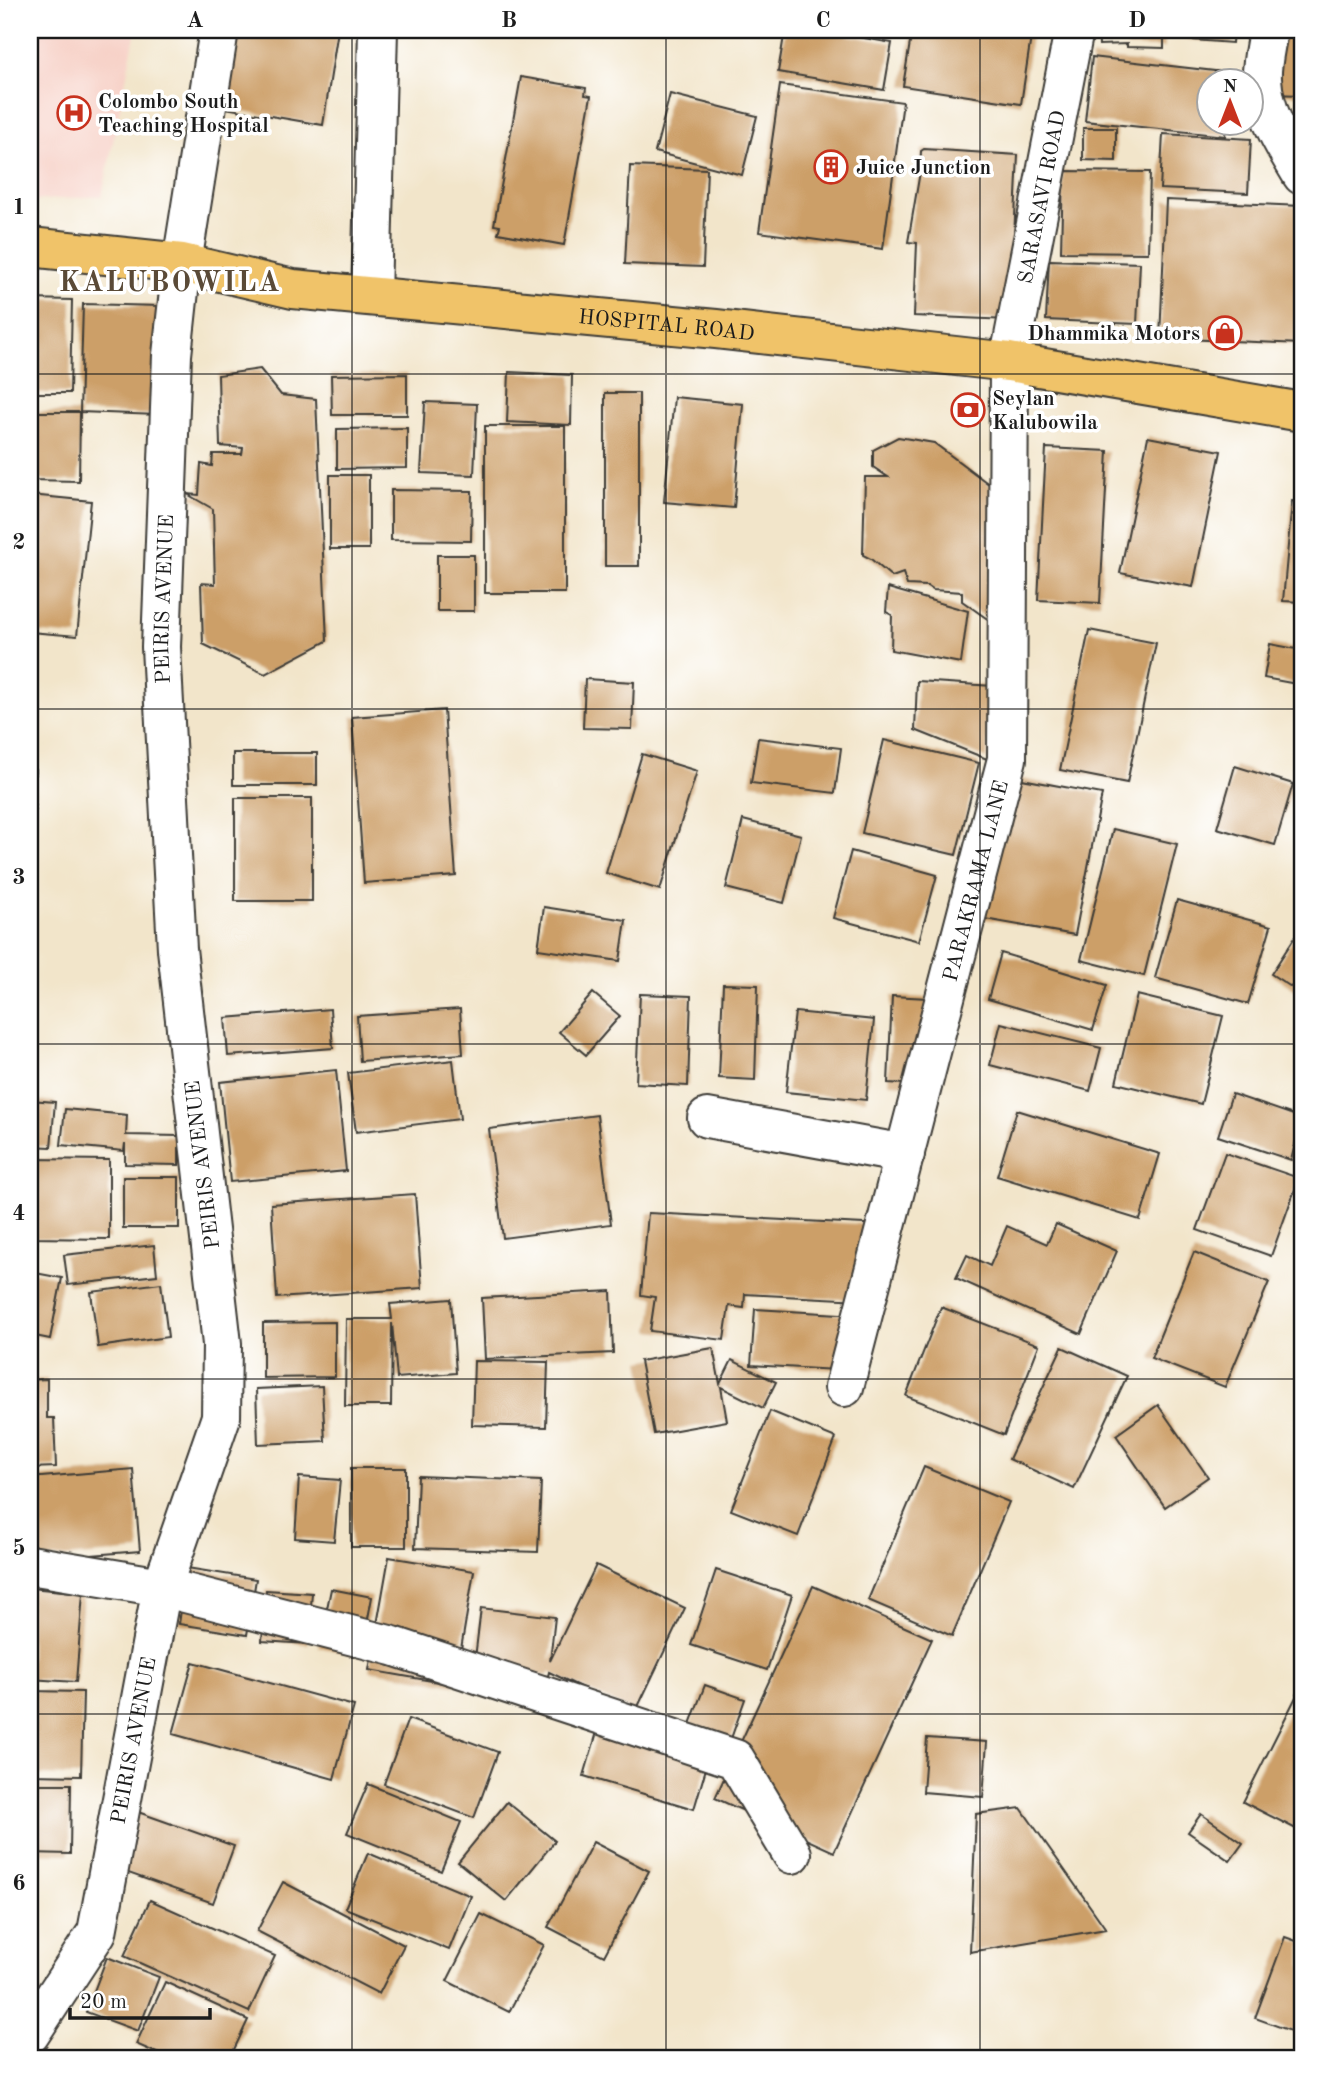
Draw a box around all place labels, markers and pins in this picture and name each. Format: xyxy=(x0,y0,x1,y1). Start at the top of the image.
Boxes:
place label: Colombo South Teaching Hospital xyxy=(98,92,269,137)
hospital icon: Colombo South Teaching Hospital xyxy=(55,94,93,132)
building icon: Juice Junction xyxy=(812,148,850,186)
place label: Juice Junction xyxy=(856,158,991,179)
shop icon: Dhammika Motors xyxy=(1206,314,1244,352)
place label: Dhammika Motors xyxy=(1027,324,1200,345)
place label: Seylan Kalubowila xyxy=(992,389,1098,434)
bank icon: Seylan Kalubowila xyxy=(949,391,987,429)

